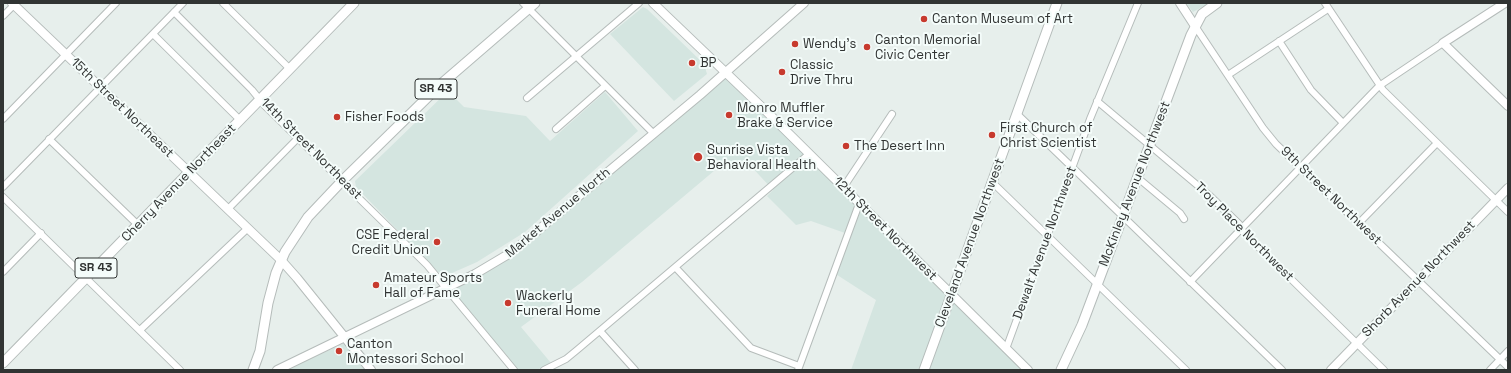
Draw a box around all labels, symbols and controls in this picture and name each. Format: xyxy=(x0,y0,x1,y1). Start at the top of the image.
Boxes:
place label: Canton Museum of Art xyxy=(932,11,1073,27)
marker: Canton Museum of Art xyxy=(919,14,929,24)
place label: Canton Memorial Civic Center xyxy=(875,32,981,63)
place label: Wendy's xyxy=(803,36,856,52)
marker: Wendy's xyxy=(790,39,800,49)
marker: Canton Memorial Civic Center xyxy=(862,42,872,52)
street label: 15th Street Northeast xyxy=(67,55,177,161)
place label: BP xyxy=(700,55,716,71)
place label: Classic Drive Thru xyxy=(790,57,853,88)
marker: BP xyxy=(687,58,697,68)
marker: Classic Drive Thru xyxy=(777,67,787,77)
road number: SR 43 xyxy=(415,79,457,99)
street label: 14th Street Northeast xyxy=(257,95,365,203)
street label: McKinley Avenue Northwest xyxy=(1096,99,1174,269)
place label: Monro Muffler Brake & Service xyxy=(737,100,833,131)
place label: Fisher Foods xyxy=(345,109,424,125)
marker: Monro Muffler Brake & Service xyxy=(724,110,734,120)
marker: Fisher Foods xyxy=(332,112,342,122)
place label: First Church of Christ Scientist xyxy=(1000,120,1097,151)
street label: Cherry Avenue Northeast xyxy=(119,121,239,245)
marker: First Church of Christ Scientist xyxy=(987,130,997,140)
place label: The Desert Inn xyxy=(854,138,945,154)
marker: The Desert Inn xyxy=(841,141,851,151)
place label: Sunrise Vista Behavioral Health xyxy=(707,142,816,173)
street label: 9th Street Northwest xyxy=(1277,144,1385,248)
marker: Sunrise Vista Behavioral Health xyxy=(692,151,704,163)
street label: Cleveland Avenue Northwest xyxy=(932,156,1008,330)
street label: Dewalt Avenue Northwest xyxy=(1010,164,1080,322)
street label: Market Avenue North xyxy=(503,165,613,261)
street label: 12th Street Northwest xyxy=(830,174,940,284)
street label: Troy Place Northwest xyxy=(1191,179,1297,285)
street label: Shorb Avenue Northwest xyxy=(1359,217,1479,341)
place label: CSE Federal Credit Union xyxy=(352,227,429,258)
marker: CSE Federal Credit Union xyxy=(432,237,442,247)
road number: SR 43 xyxy=(75,258,117,278)
place label: Amateur Sports Hall of Fame xyxy=(384,270,482,301)
marker: Amateur Sports Hall of Fame xyxy=(371,280,381,290)
place label: Wackerly Funeral Home xyxy=(516,288,601,319)
marker: Wackerly Funeral Home xyxy=(503,298,513,308)
place label: Canton Montessori School xyxy=(347,336,464,367)
marker: Canton Montessori School xyxy=(334,346,344,356)

